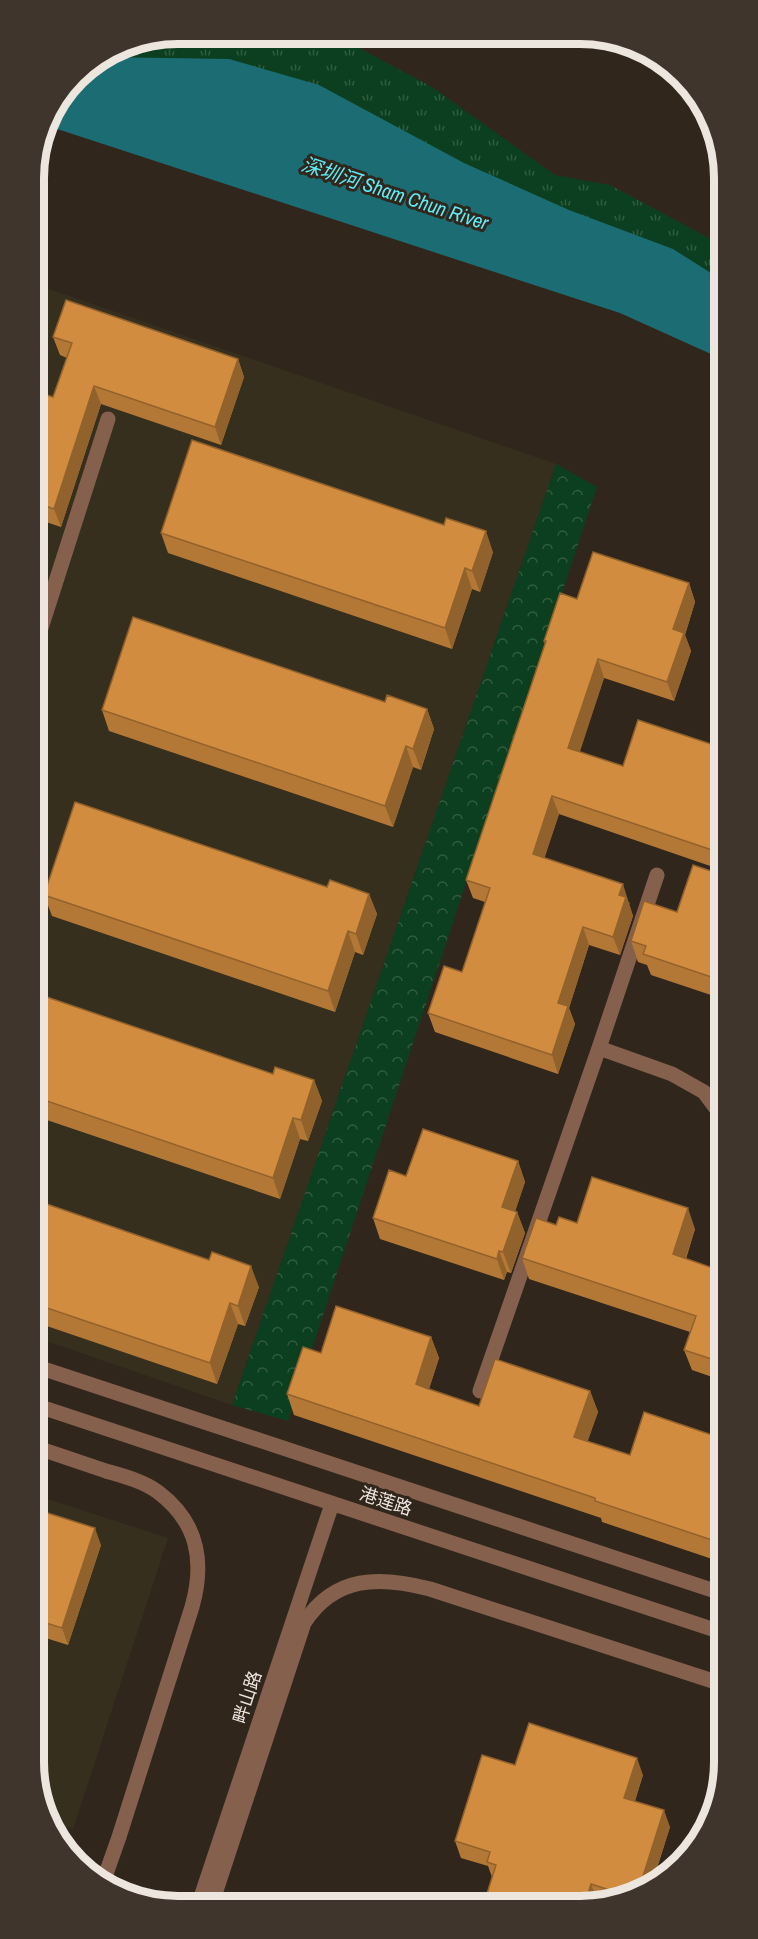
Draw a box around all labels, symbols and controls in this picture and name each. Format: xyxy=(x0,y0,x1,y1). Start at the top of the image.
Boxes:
water label: 深圳河 Sham Chun River xyxy=(298,150,492,236)
street label: 港莲路 xyxy=(356,1481,416,1521)
street label: 畔山路 xyxy=(227,1667,267,1727)

